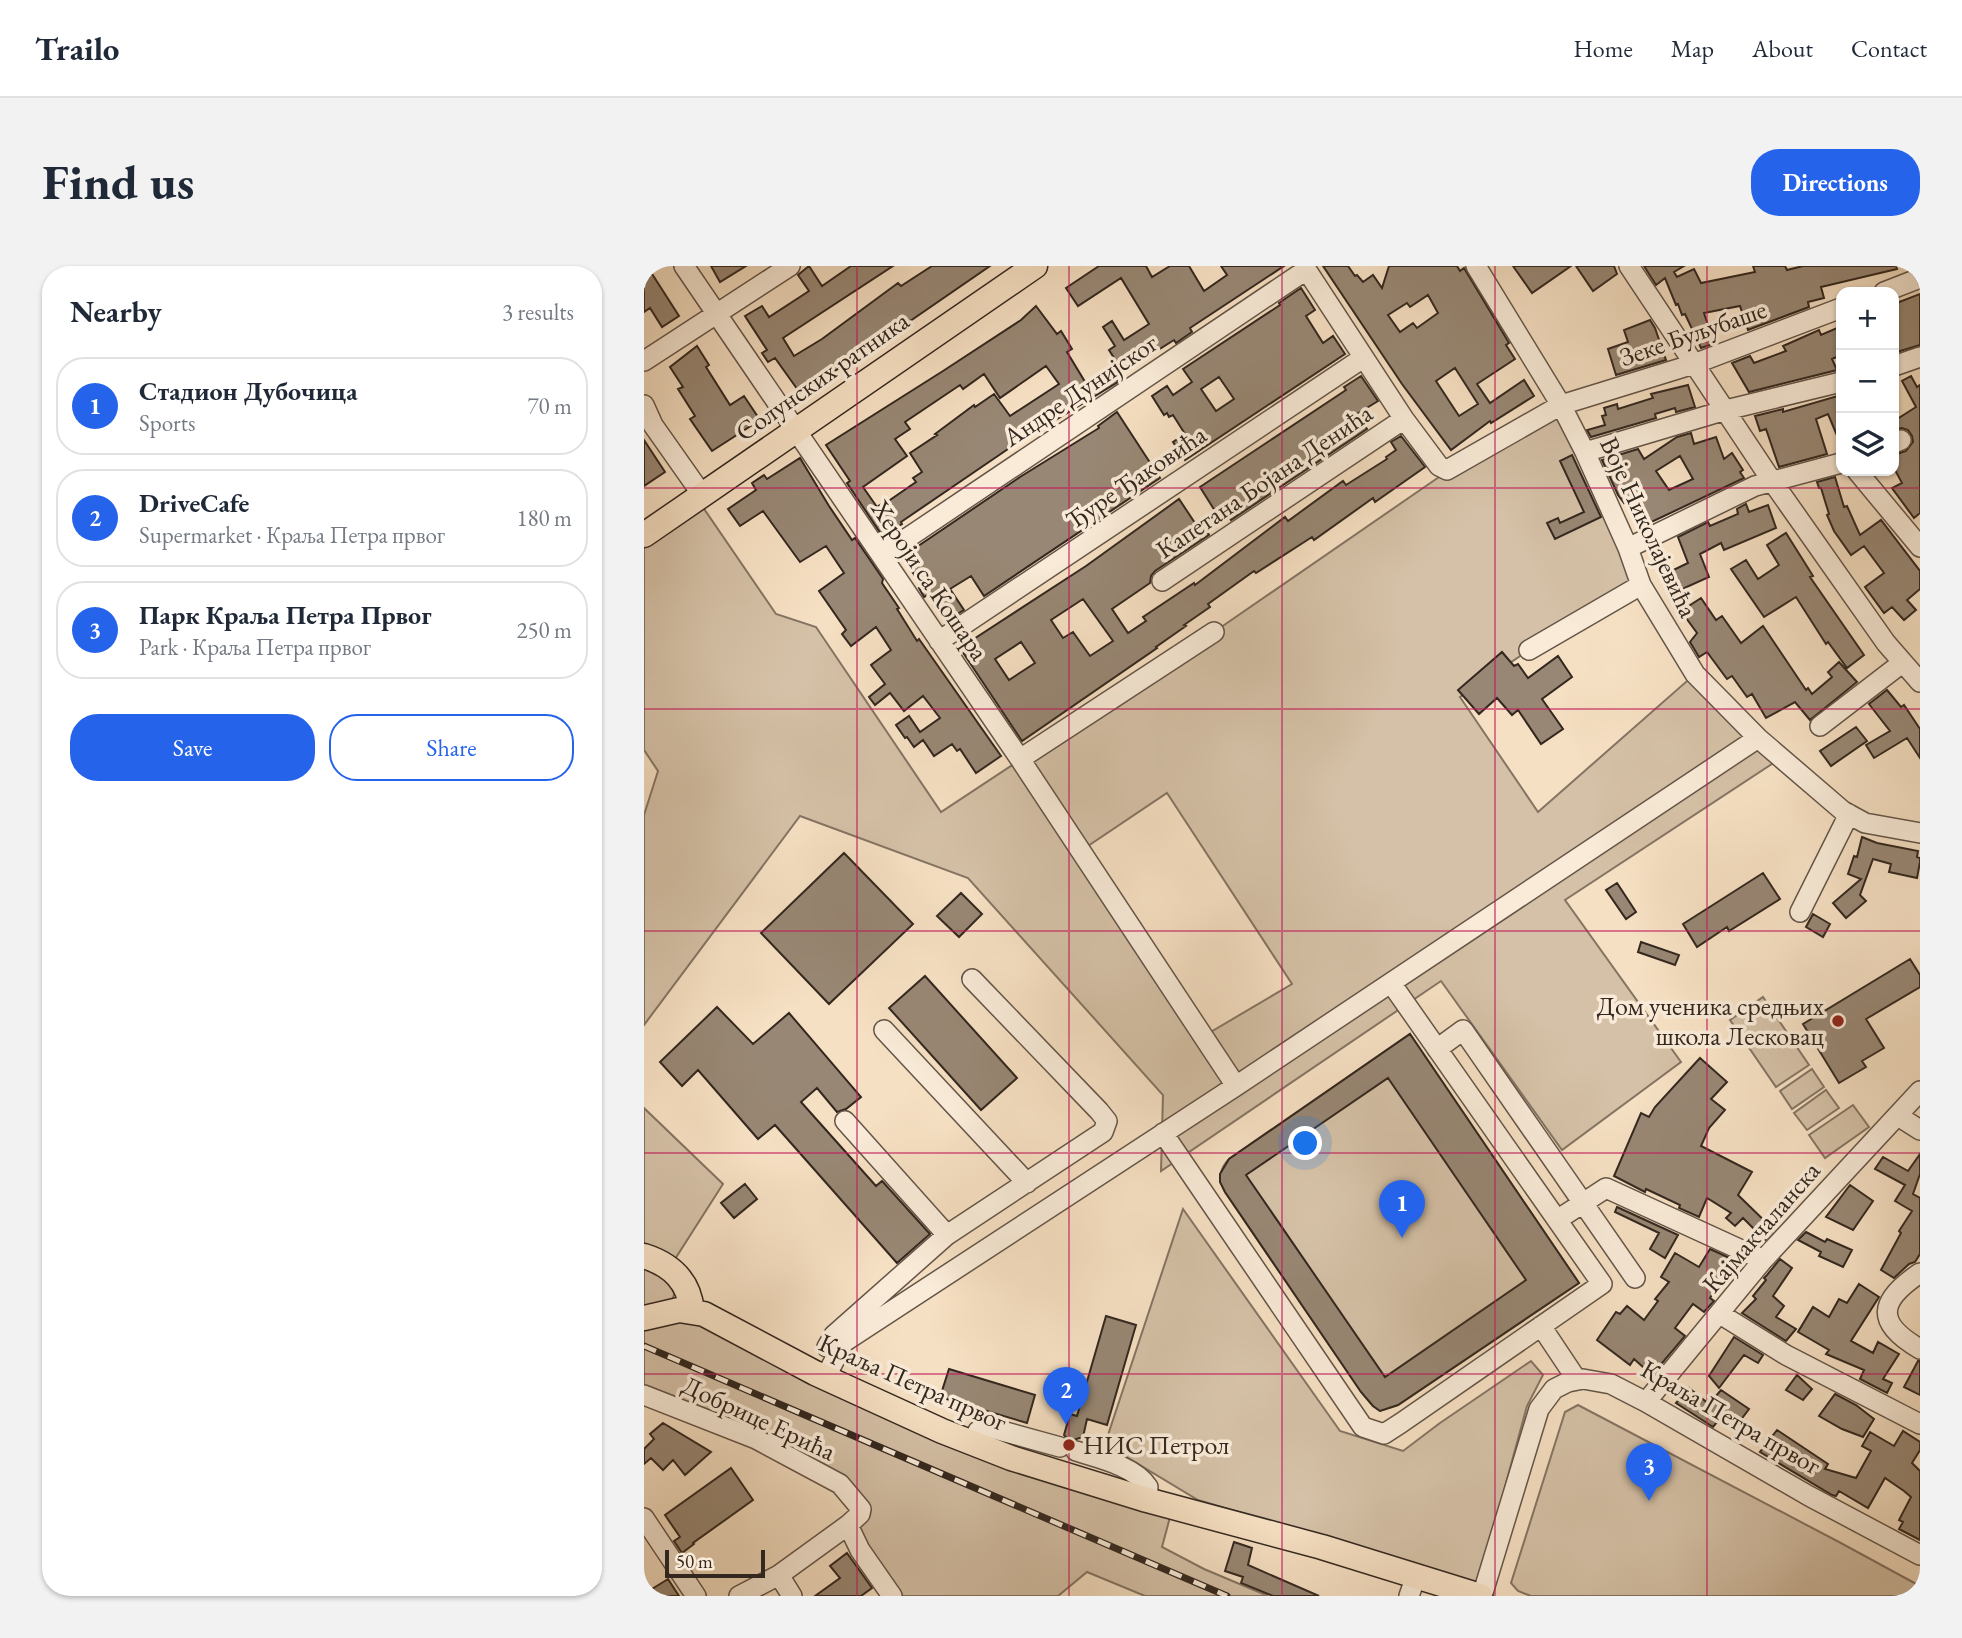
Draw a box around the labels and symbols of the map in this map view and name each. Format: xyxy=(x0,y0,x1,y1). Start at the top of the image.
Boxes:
street label: Зеке Буљубаше xyxy=(1615,292,1771,374)
street label: Солунских ратника xyxy=(728,303,916,449)
street label: Андре Дунијског xyxy=(995,326,1164,455)
street label: Капетана Бојана Денића xyxy=(1149,396,1379,566)
street label: Ђуре Ђаковића xyxy=(1059,417,1213,537)
street label: Воје Николајевића xyxy=(1592,431,1706,623)
street label: Хероји са Кошара xyxy=(863,492,997,667)
place label: Дом ученика средњих школа Лесковац xyxy=(1597,989,1825,1053)
marker: Дом ученика средњих школа Лесковац xyxy=(1830,1013,1846,1029)
your location xyxy=(1288,1126,1322,1160)
street label: Кајмакчаланска xyxy=(1695,1154,1828,1300)
pin: 1 xyxy=(1379,1180,1425,1238)
street label: Краља Петра првог xyxy=(814,1325,1012,1439)
street label: Краља Петра првог xyxy=(1635,1352,1827,1482)
pin: 2 xyxy=(1043,1367,1089,1425)
street label: Добрице Ерића xyxy=(677,1368,842,1469)
place label: НИС Петрол xyxy=(1083,1428,1229,1462)
marker: НИС Петрол xyxy=(1061,1437,1077,1453)
pin: 3 xyxy=(1626,1443,1672,1501)
scale bar xyxy=(665,1547,765,1579)

